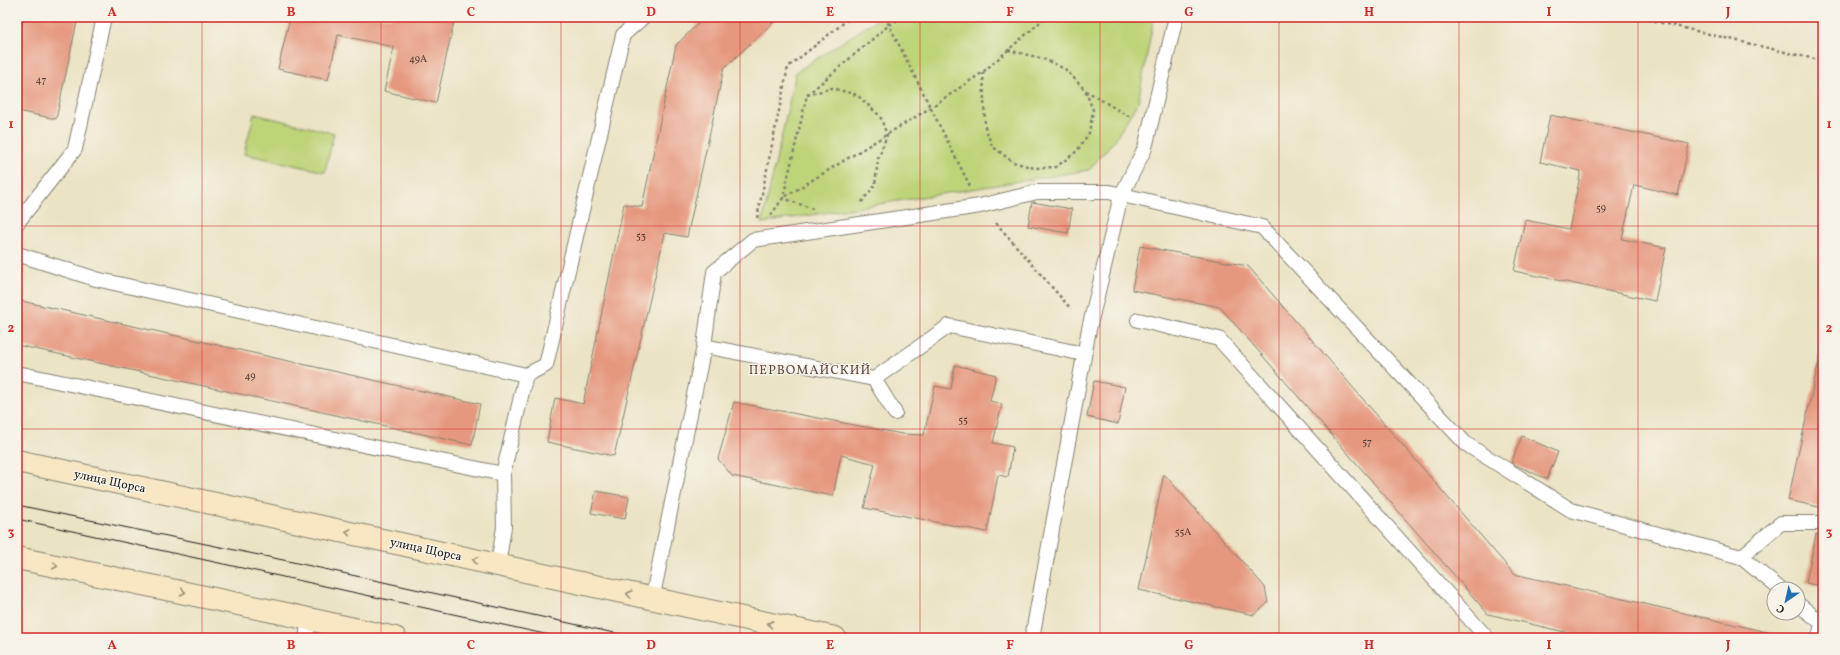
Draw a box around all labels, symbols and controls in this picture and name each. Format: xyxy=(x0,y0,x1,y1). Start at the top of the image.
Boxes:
text: A xyxy=(107,4,117,22)
text: B xyxy=(287,4,296,22)
text: C xyxy=(467,4,475,22)
text: D xyxy=(646,4,656,22)
text: E xyxy=(826,4,834,22)
text: F xyxy=(1006,4,1014,22)
text: G xyxy=(1184,4,1194,22)
text: H xyxy=(1364,4,1374,22)
text: I xyxy=(1547,4,1552,22)
text: J xyxy=(1725,4,1731,22)
house number: 49А xyxy=(409,52,427,66)
house number: 47 xyxy=(36,73,47,87)
text: 1 xyxy=(8,116,14,134)
text: 1 xyxy=(1826,116,1832,134)
house number: 59 xyxy=(1596,201,1606,215)
house number: 53 xyxy=(636,229,646,243)
text: 2 xyxy=(8,320,15,338)
text: 2 xyxy=(1826,320,1833,338)
district label: ПЕРВОМАЙСКИЙ xyxy=(749,362,871,380)
house number: 49 xyxy=(245,369,255,383)
house number: 55 xyxy=(958,413,968,427)
house number: 57 xyxy=(1362,435,1372,449)
street label: улица Щорса xyxy=(72,467,147,497)
text: 3 xyxy=(8,524,15,542)
text: 3 xyxy=(1826,524,1833,542)
house number: 55А xyxy=(1175,525,1191,539)
one-way arrow xyxy=(345,529,351,537)
street label: улица Щорса xyxy=(388,535,463,565)
one-way arrow xyxy=(472,556,478,564)
one-way arrow xyxy=(52,561,58,570)
north arrow xyxy=(1766,581,1806,621)
one-way arrow xyxy=(179,588,186,596)
one-way arrow xyxy=(626,591,632,599)
text: С xyxy=(1774,600,1788,616)
one-way arrow xyxy=(767,621,773,629)
text: A xyxy=(107,637,117,655)
text: B xyxy=(287,637,296,655)
text: C xyxy=(467,637,475,655)
text: D xyxy=(646,637,656,655)
text: E xyxy=(826,637,834,655)
text: F xyxy=(1006,637,1014,655)
text: G xyxy=(1184,637,1194,655)
text: H xyxy=(1364,637,1374,655)
text: I xyxy=(1547,637,1552,655)
text: J xyxy=(1725,637,1731,655)

